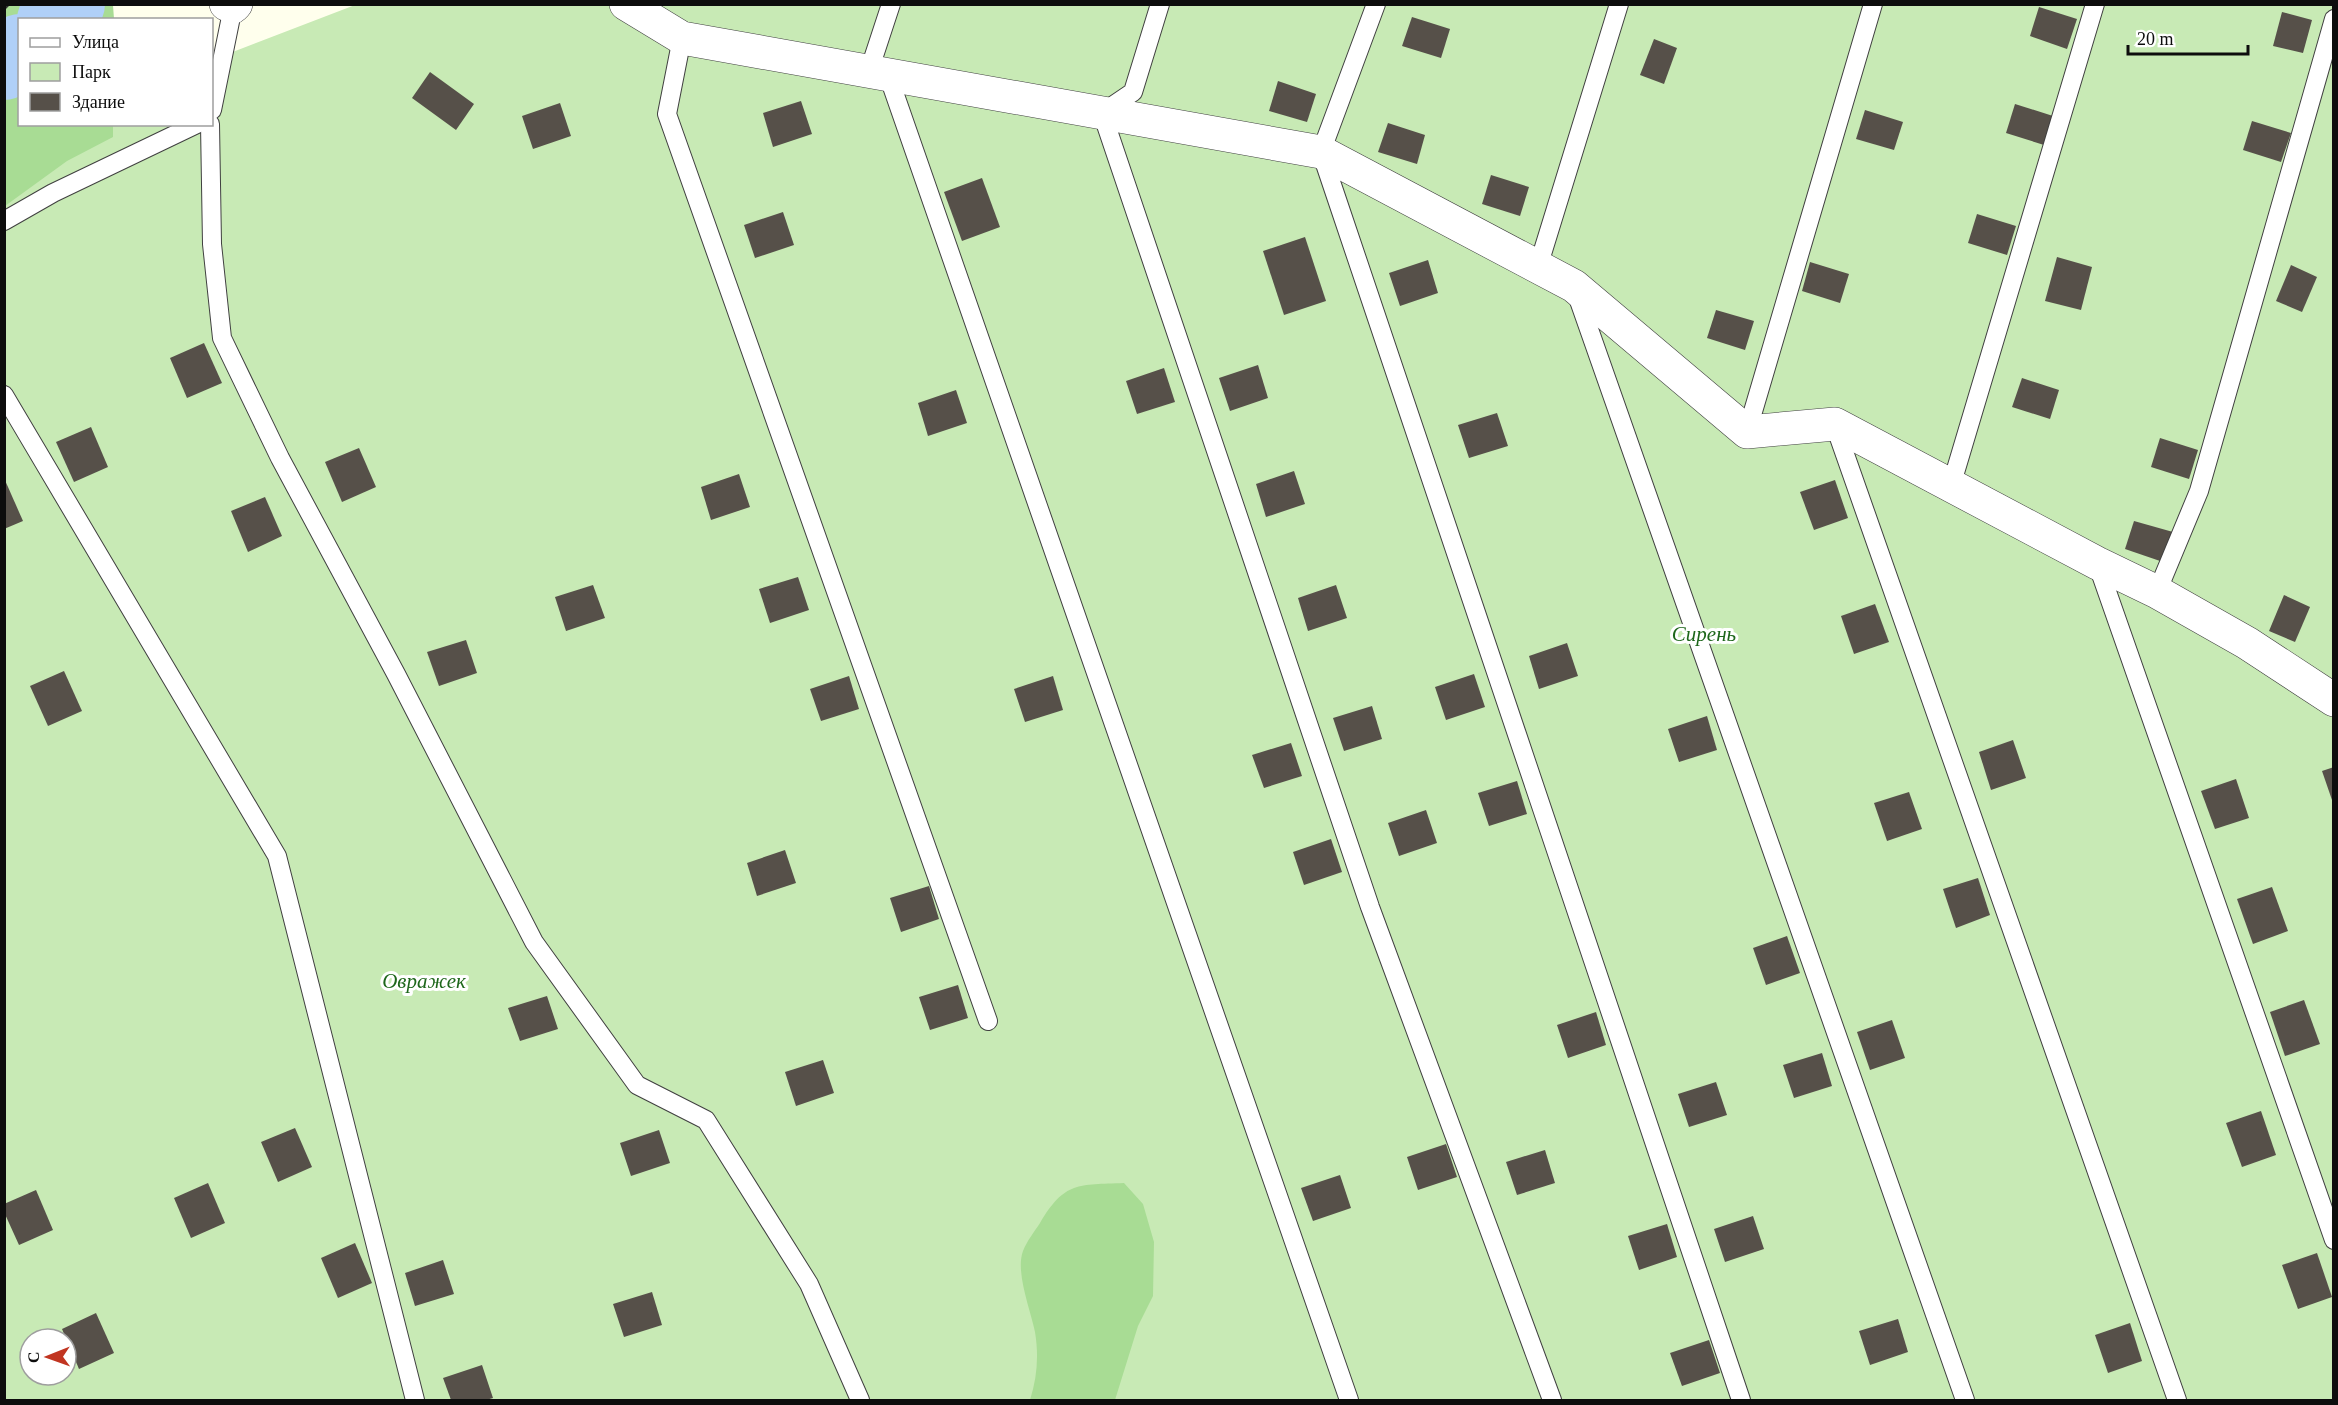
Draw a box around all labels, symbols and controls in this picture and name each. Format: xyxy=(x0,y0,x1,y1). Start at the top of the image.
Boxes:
legend xyxy=(18,18,213,126)
scale bar xyxy=(2128,18,2248,56)
text: 20 m xyxy=(2137,29,2174,49)
text: Улица xyxy=(72,32,119,52)
text: Парк xyxy=(72,62,111,82)
text: Здание xyxy=(72,92,125,112)
park label: Сирень xyxy=(1672,622,1736,646)
park label: Овражек xyxy=(382,969,466,993)
north arrow xyxy=(18,1327,78,1387)
text: С xyxy=(25,1351,42,1363)

